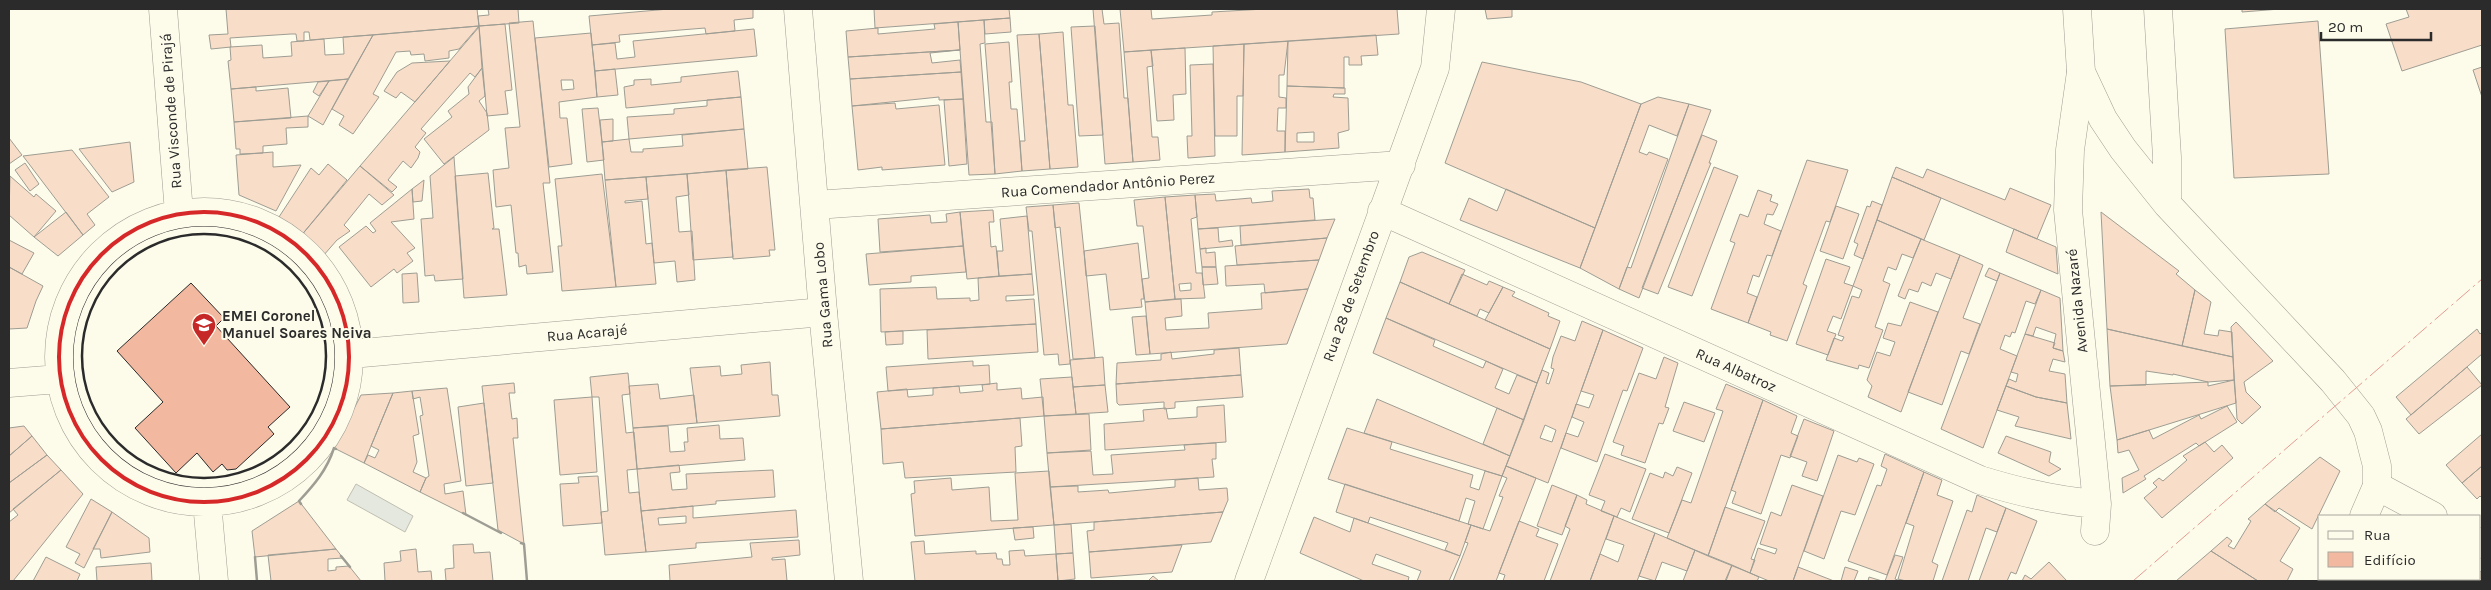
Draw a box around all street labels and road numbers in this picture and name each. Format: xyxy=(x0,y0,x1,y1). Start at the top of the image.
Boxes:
street label: Rua Visconde de Pirajá xyxy=(157,33,185,189)
street label: Rua Comendador Antônio Perez xyxy=(1000,169,1216,201)
street label: Rua 28 de Setembro xyxy=(1319,228,1383,364)
street label: Rua Gama Lobo xyxy=(809,241,837,349)
street label: Avenida Nazaré xyxy=(2063,248,2091,354)
street label: Rua Acarajé xyxy=(546,321,628,345)
street label: Rua Albatroz xyxy=(1693,344,1779,396)

